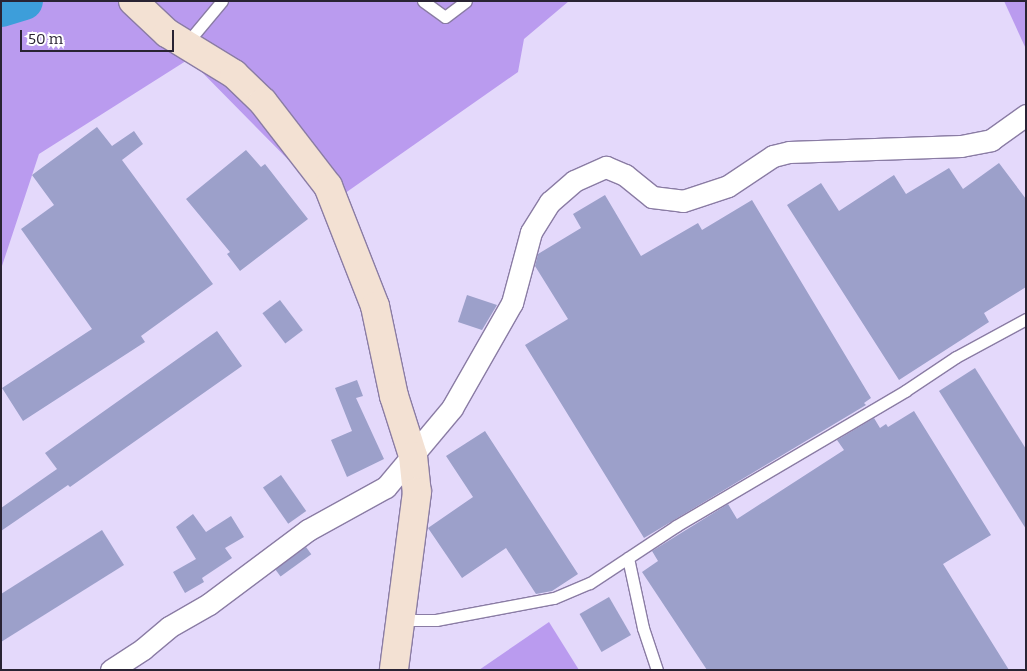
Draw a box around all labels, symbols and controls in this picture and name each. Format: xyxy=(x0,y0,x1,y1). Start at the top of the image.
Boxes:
scale bar xyxy=(22,20,176,52)
text: 50 m xyxy=(28,30,63,48)

